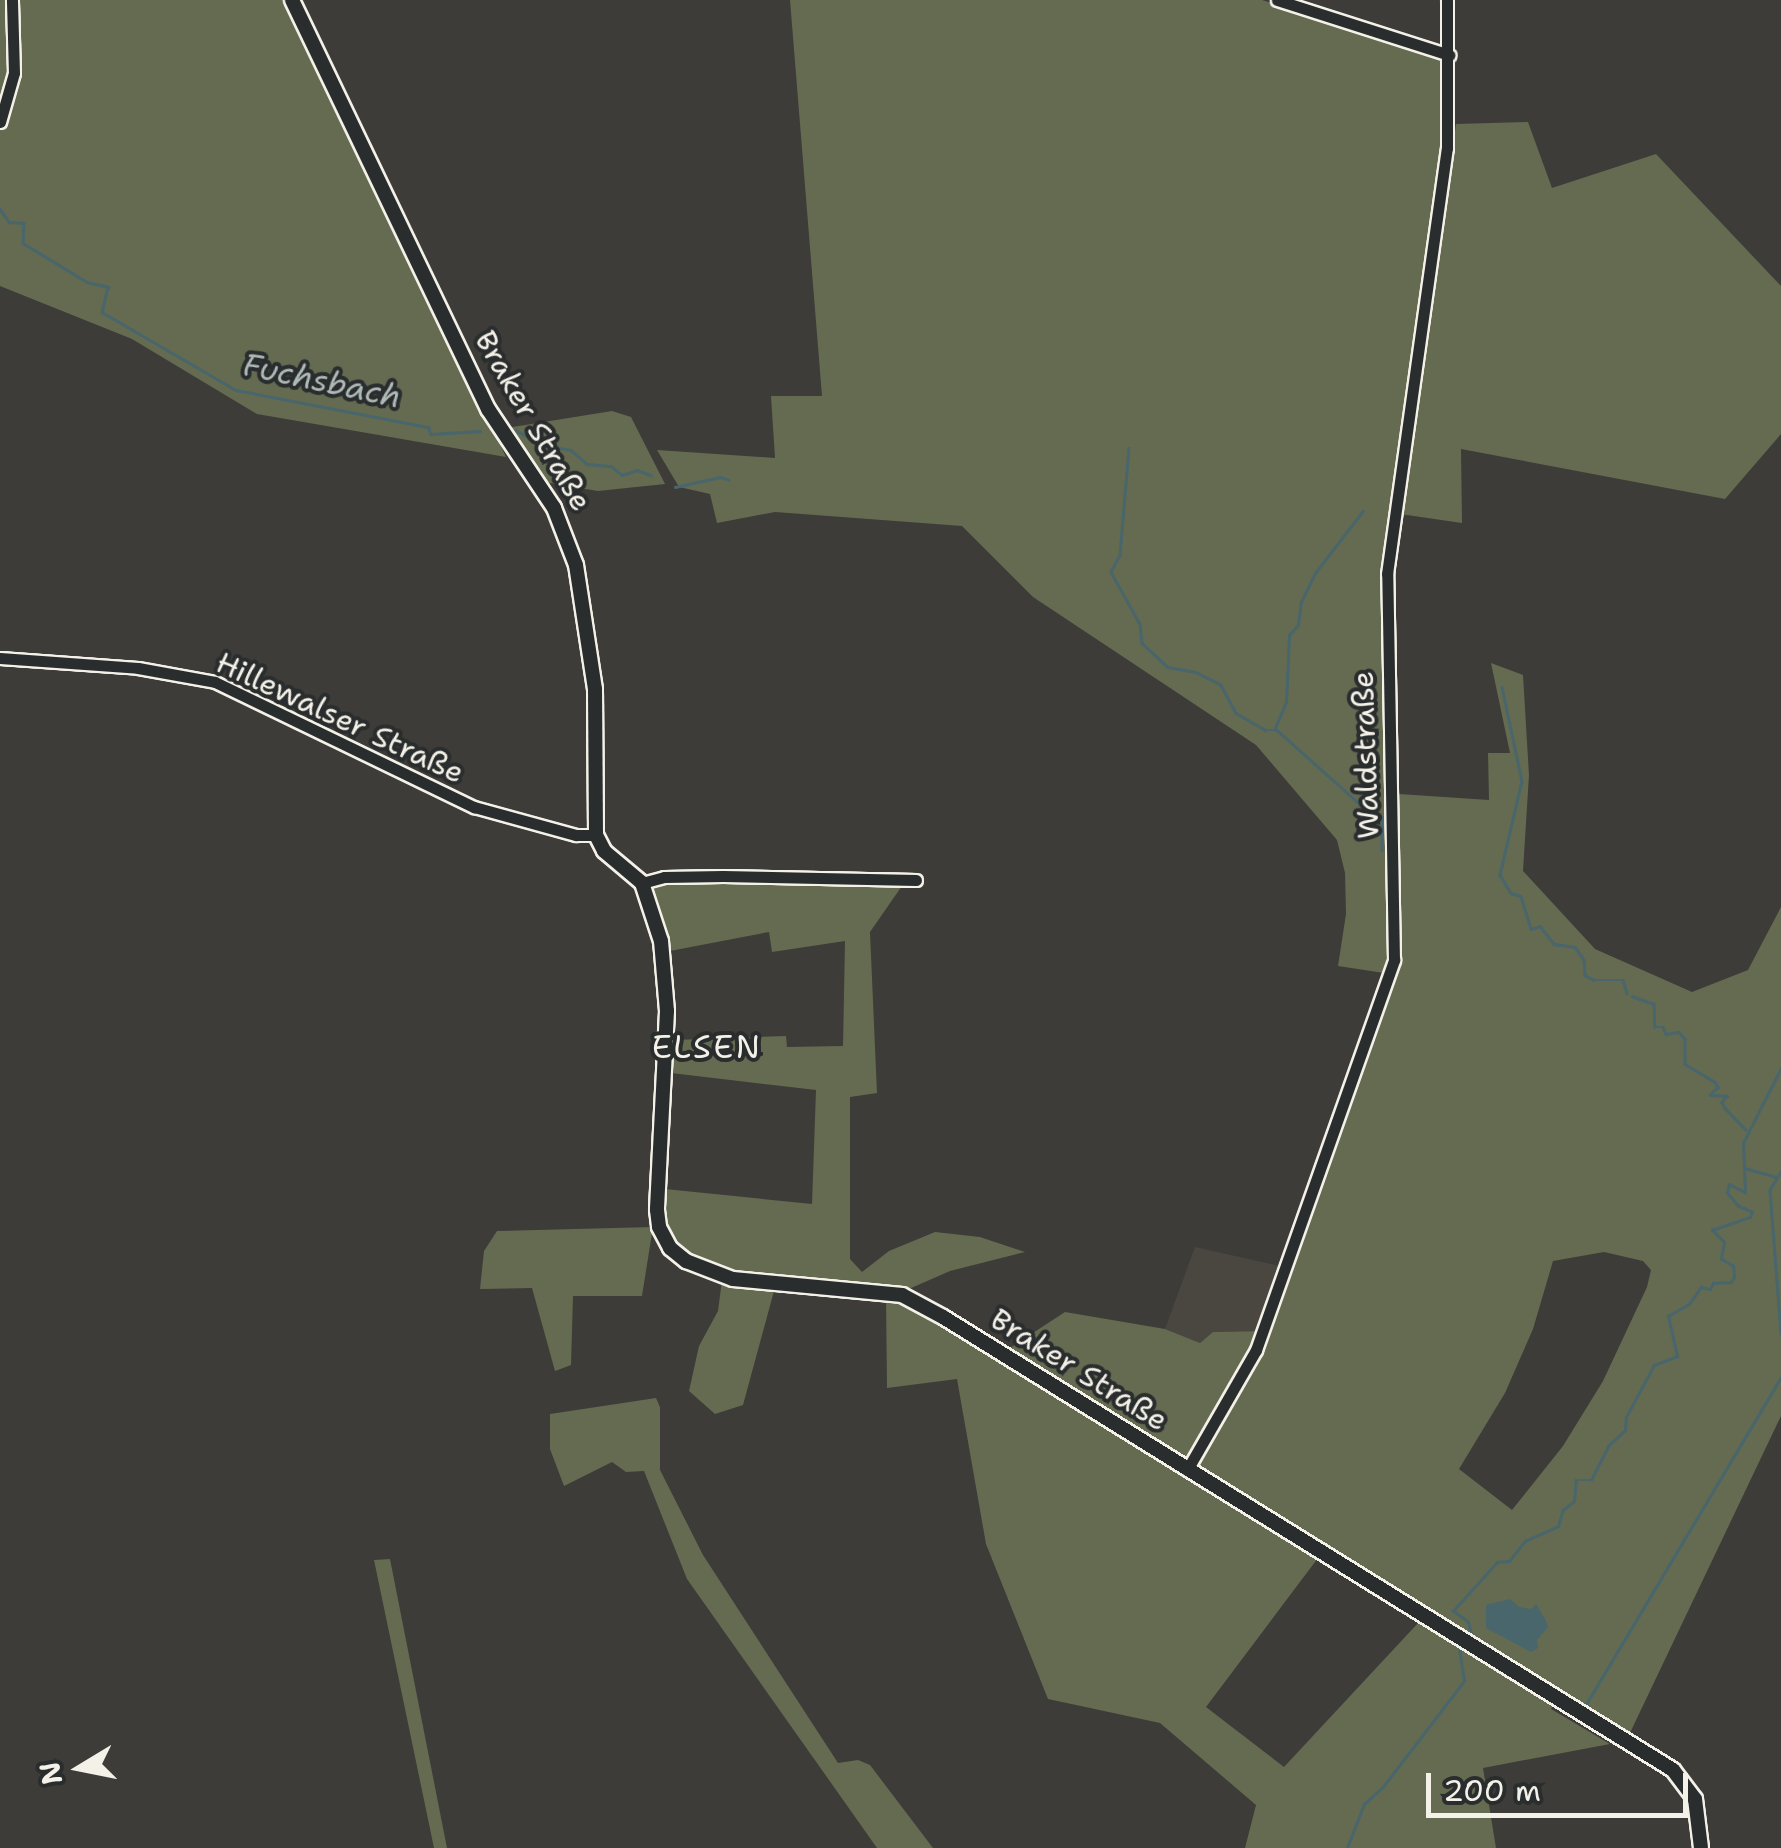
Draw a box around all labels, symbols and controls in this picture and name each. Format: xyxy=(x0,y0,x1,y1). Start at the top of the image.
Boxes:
street label: Braker Straße xyxy=(467,325,599,517)
water label: Fuchsbach xyxy=(239,345,405,417)
street label: Hillewalser Straße xyxy=(210,645,470,791)
street label: Waldstraße xyxy=(1345,670,1387,840)
district label: ELSEN xyxy=(652,1028,762,1066)
street label: Braker Straße xyxy=(984,1301,1174,1439)
north arrow xyxy=(30,1718,130,1818)
scale bar xyxy=(1431,1753,1694,1815)
text: N xyxy=(30,1759,71,1787)
text: 200 m xyxy=(1443,1770,1541,1811)

